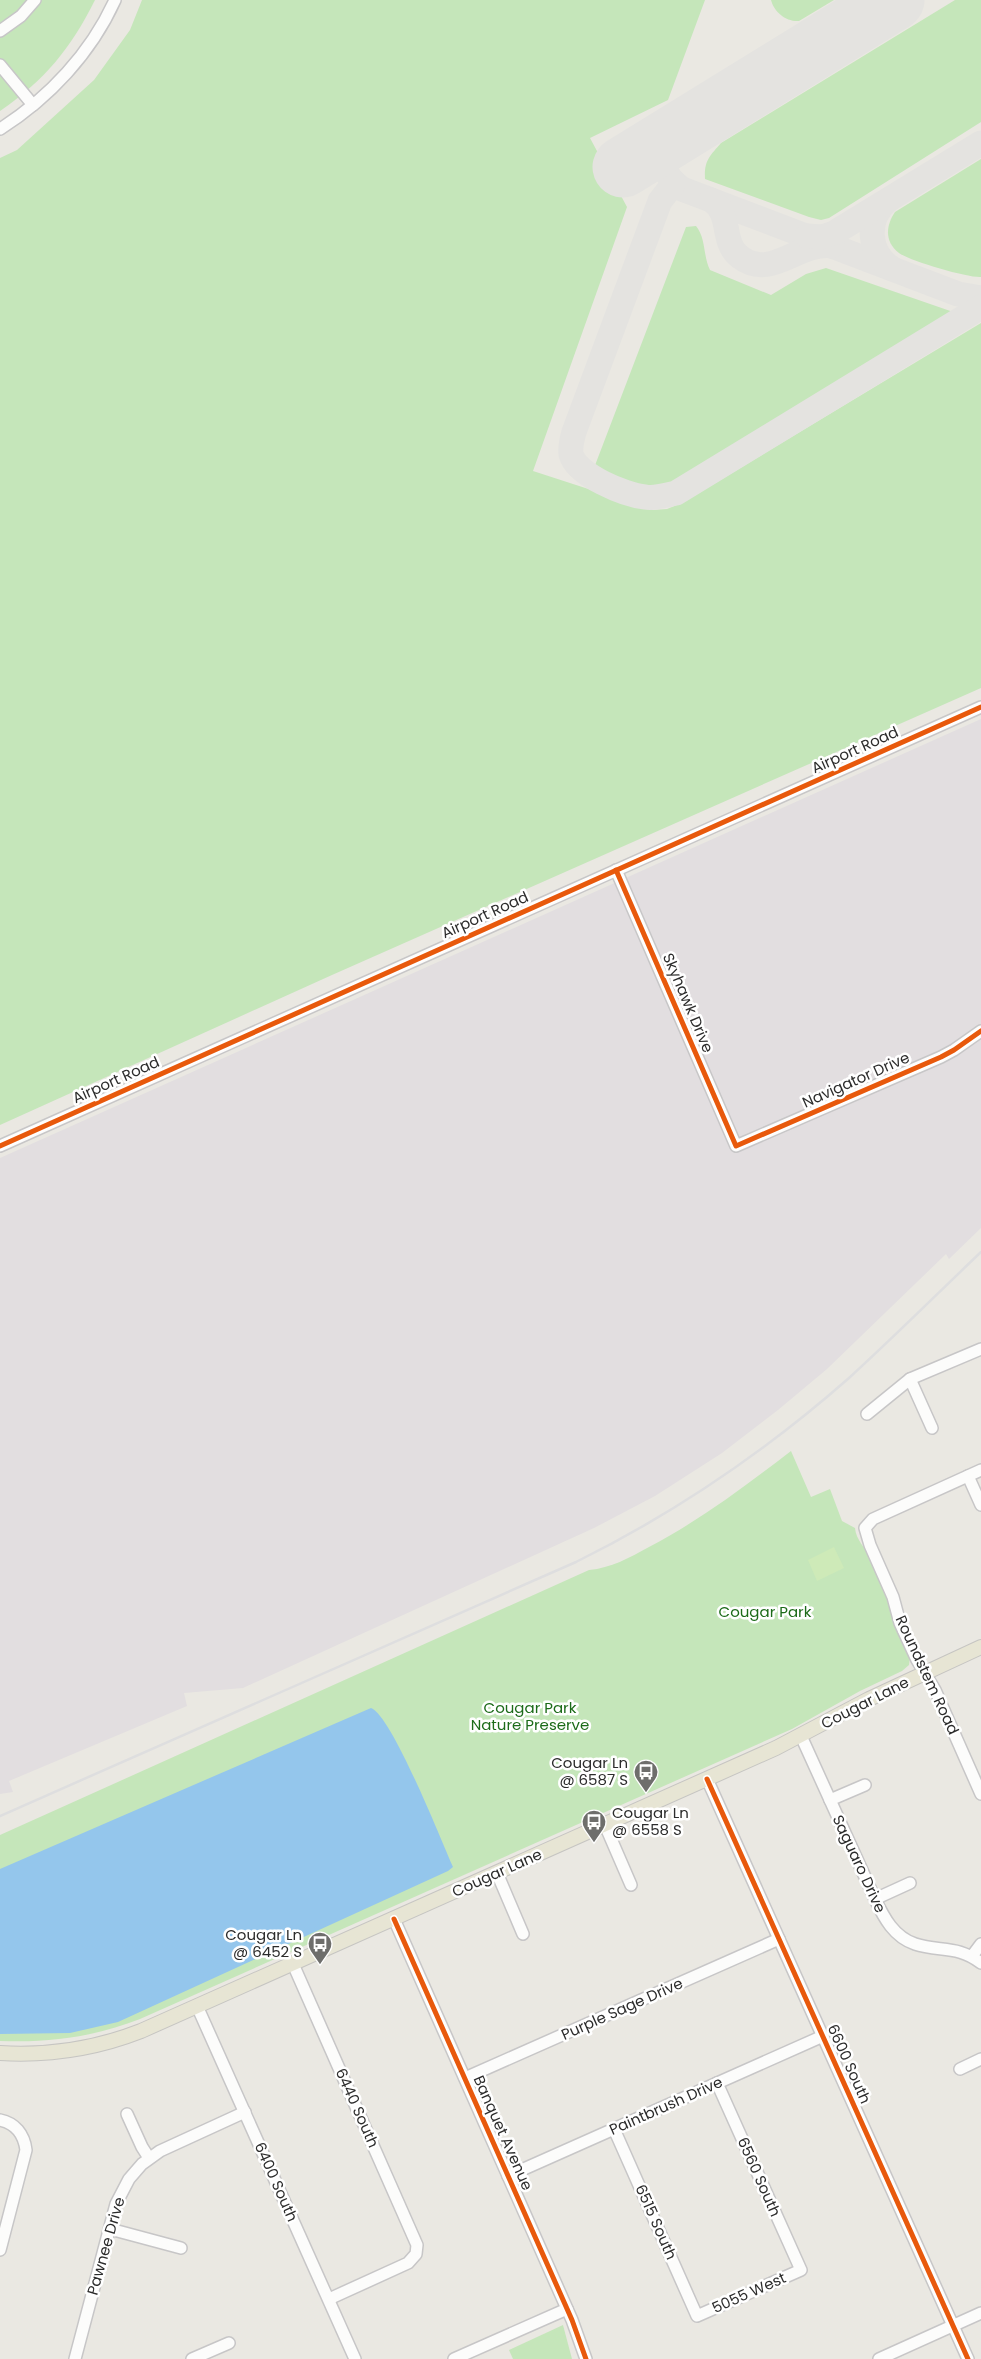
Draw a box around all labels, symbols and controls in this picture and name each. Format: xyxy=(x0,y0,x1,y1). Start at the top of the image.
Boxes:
street label: Airport Road xyxy=(808,721,902,778)
street label: Airport Road xyxy=(438,886,532,943)
street label: Skyhawk Drive xyxy=(658,950,719,1056)
street label: Navigator Drive xyxy=(799,1046,913,1113)
street label: Airport Road xyxy=(69,1051,163,1108)
park label: Cougar Park xyxy=(719,1601,812,1622)
street label: Roundstem Road xyxy=(891,1612,964,1738)
street label: Cougar Lane xyxy=(817,1671,912,1734)
park label: Cougar Park Nature Preserve xyxy=(471,1697,589,1735)
place label: Cougar Ln @ 6587 S xyxy=(551,1752,628,1790)
bus stop icon: Cougar Ln @ 6587 S xyxy=(633,1759,659,1793)
place label: Cougar Ln @ 6558 S xyxy=(612,1802,689,1840)
bus stop icon: Cougar Ln @ 6558 S xyxy=(581,1809,607,1843)
street label: Saguaro Drive xyxy=(828,1811,891,1916)
street label: Cougar Lane xyxy=(449,1843,545,1902)
place label: Cougar Ln @ 6452 S xyxy=(225,1924,302,1962)
bus stop icon: Cougar Ln @ 6452 S xyxy=(307,1931,333,1965)
street label: Purple Sage Drive xyxy=(558,1972,686,2045)
street label: 6600 South xyxy=(823,2021,876,2107)
street label: 6440 South xyxy=(331,2065,384,2151)
street label: Paintbrush Drive xyxy=(606,2071,726,2140)
street label: Banquet Avenue xyxy=(469,2072,538,2194)
street label: 6560 South xyxy=(733,2134,786,2220)
street label: 6400 South xyxy=(250,2139,303,2225)
street label: 6515 South xyxy=(631,2181,682,2263)
street label: Pawnee Drive xyxy=(82,2194,130,2297)
street label: 5055 West xyxy=(708,2267,789,2318)

